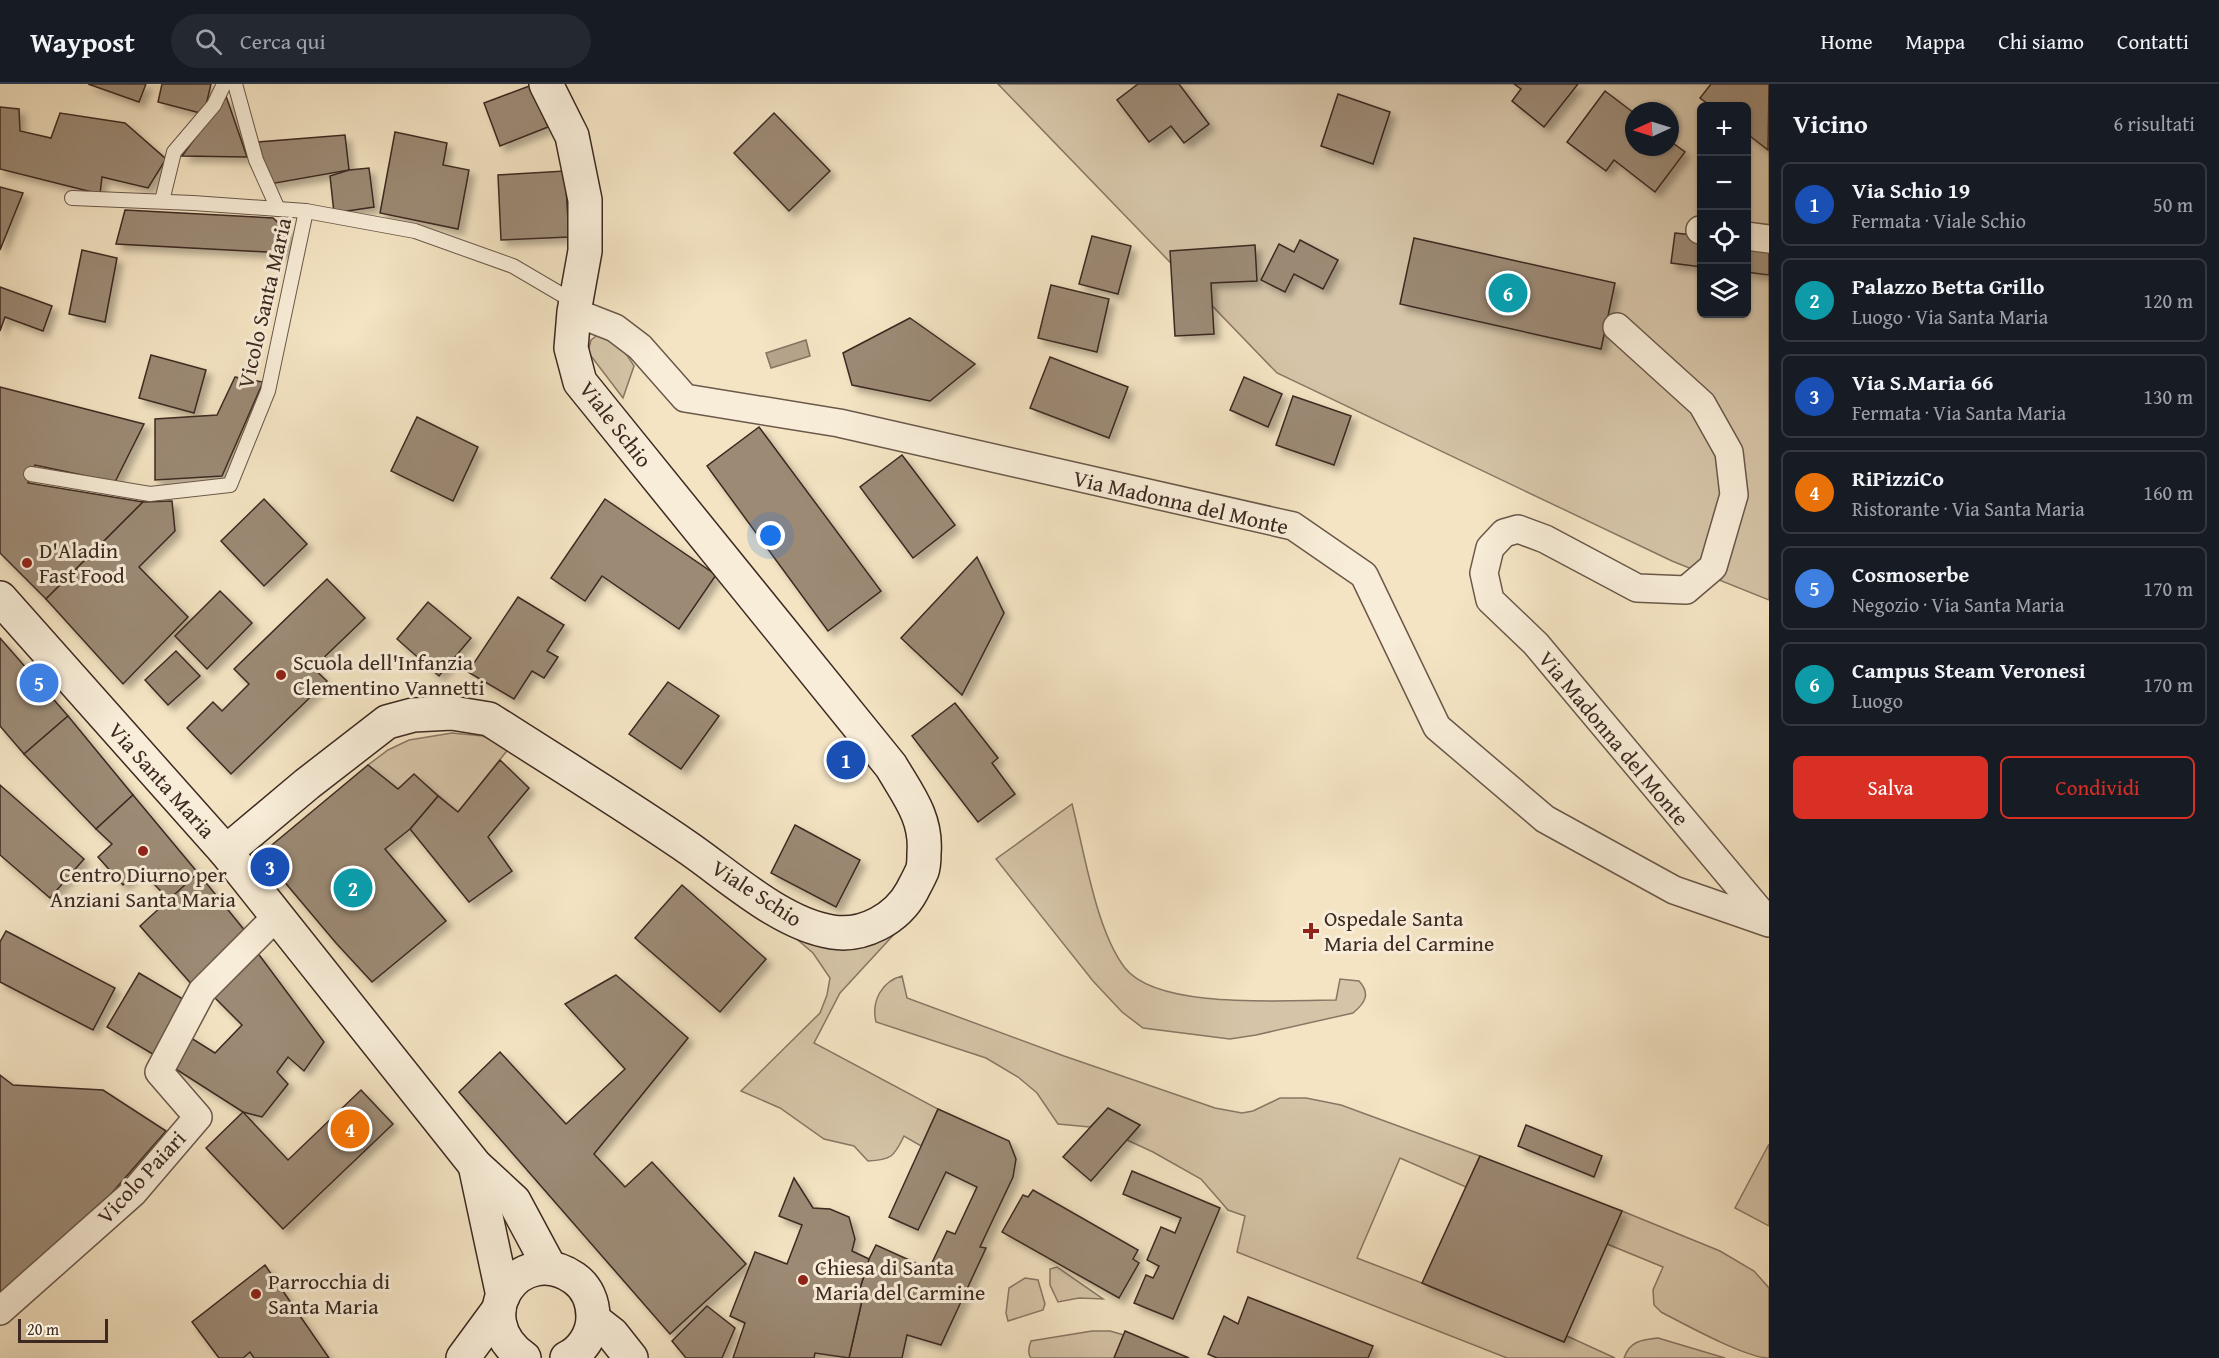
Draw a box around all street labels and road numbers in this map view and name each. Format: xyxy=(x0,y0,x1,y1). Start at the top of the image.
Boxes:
street label: Vicolo Santa Maria xyxy=(229,214,299,392)
street label: Viale Schio xyxy=(572,374,660,474)
street label: Via Madonna del Monte xyxy=(1070,462,1292,542)
street label: Via Madonna del Monte xyxy=(1531,643,1697,833)
street label: Via Santa Maria xyxy=(101,715,223,846)
street label: Viale Schio xyxy=(705,852,809,934)
street label: Vicolo Paiari xyxy=(89,1123,193,1231)

